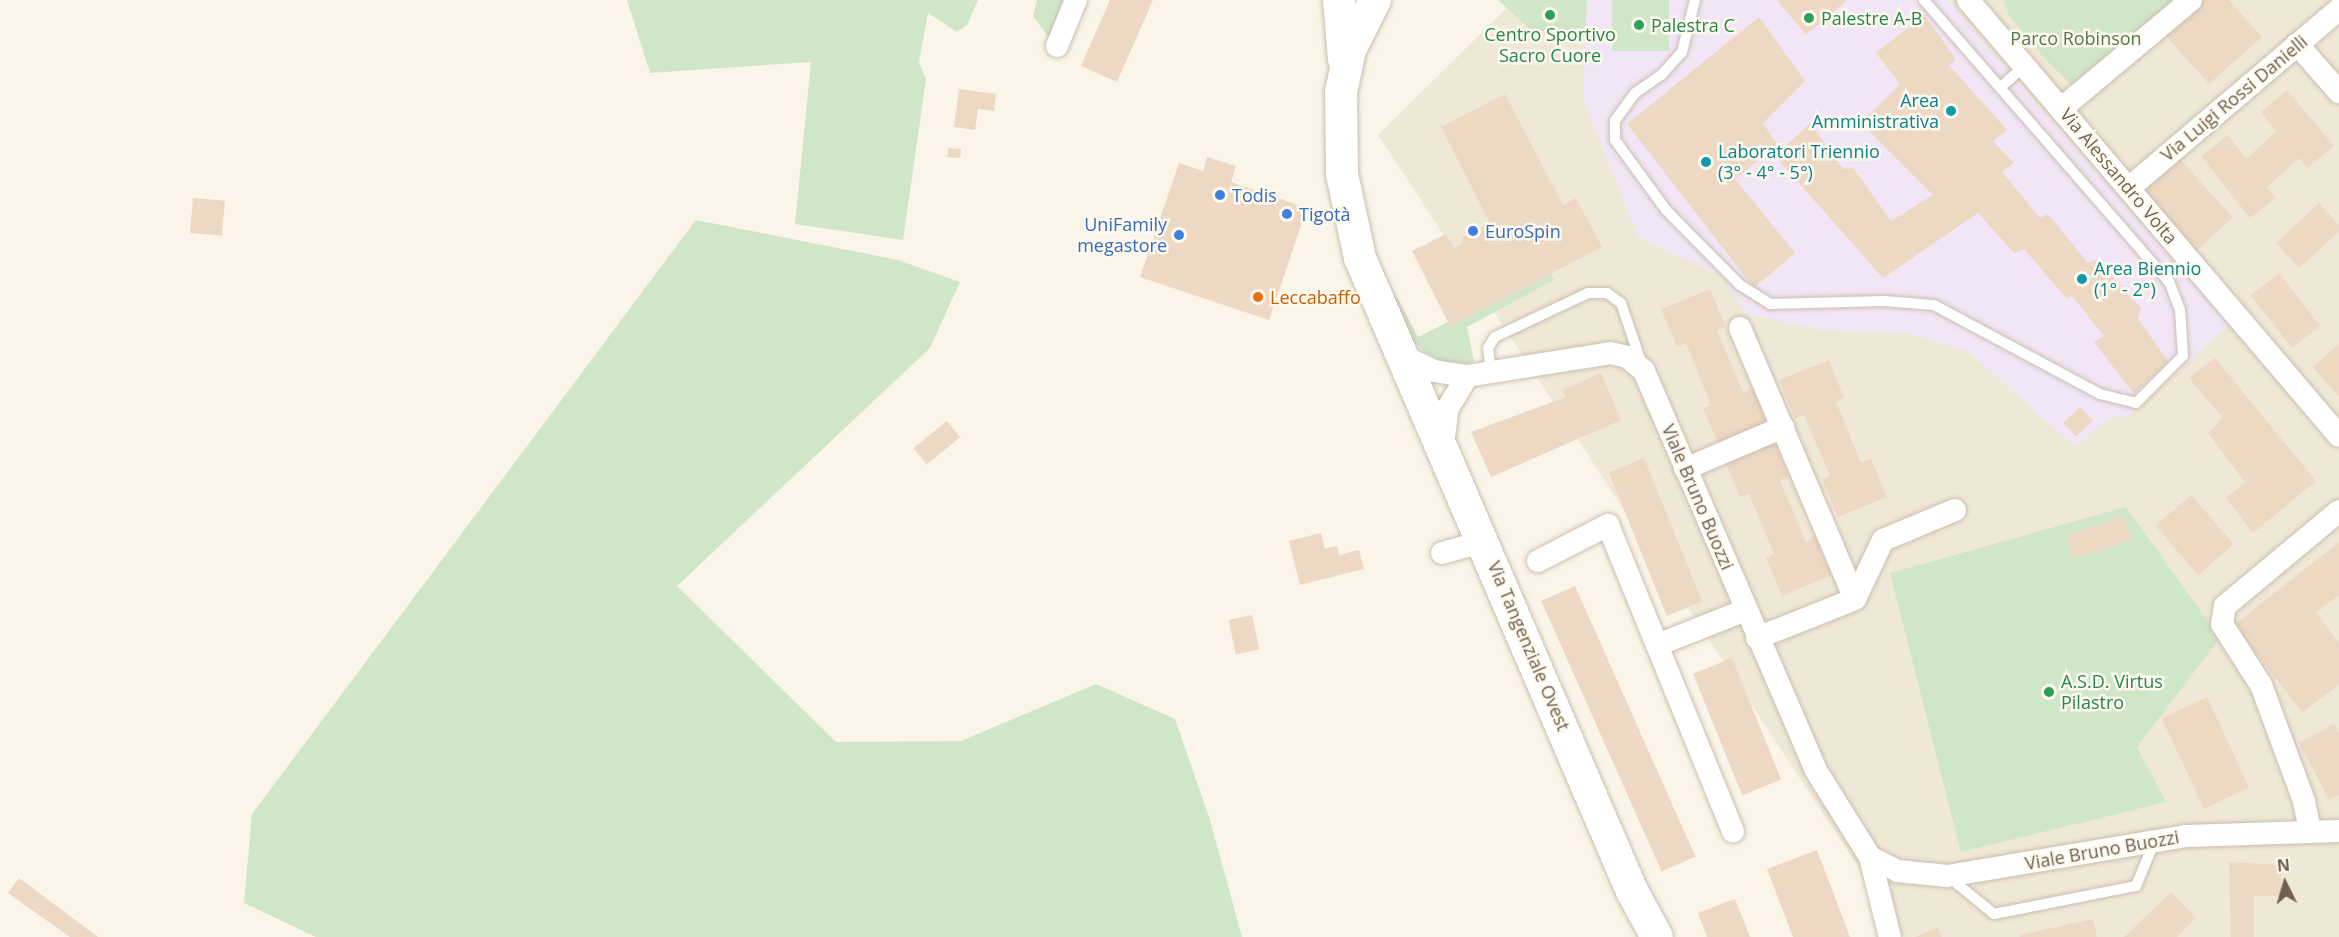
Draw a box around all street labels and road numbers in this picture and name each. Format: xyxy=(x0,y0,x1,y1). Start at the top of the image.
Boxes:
street label: Via Luigi Rossi Danielli xyxy=(2156,30,2312,166)
street label: Via Alessandro Volta xyxy=(2056,104,2182,248)
street label: Viale Bruno Buozzi xyxy=(1658,421,1738,573)
street label: Via Tangenziale Ovest xyxy=(1483,558,1575,734)
street label: Viale Bruno Buozzi xyxy=(2023,826,2181,874)

